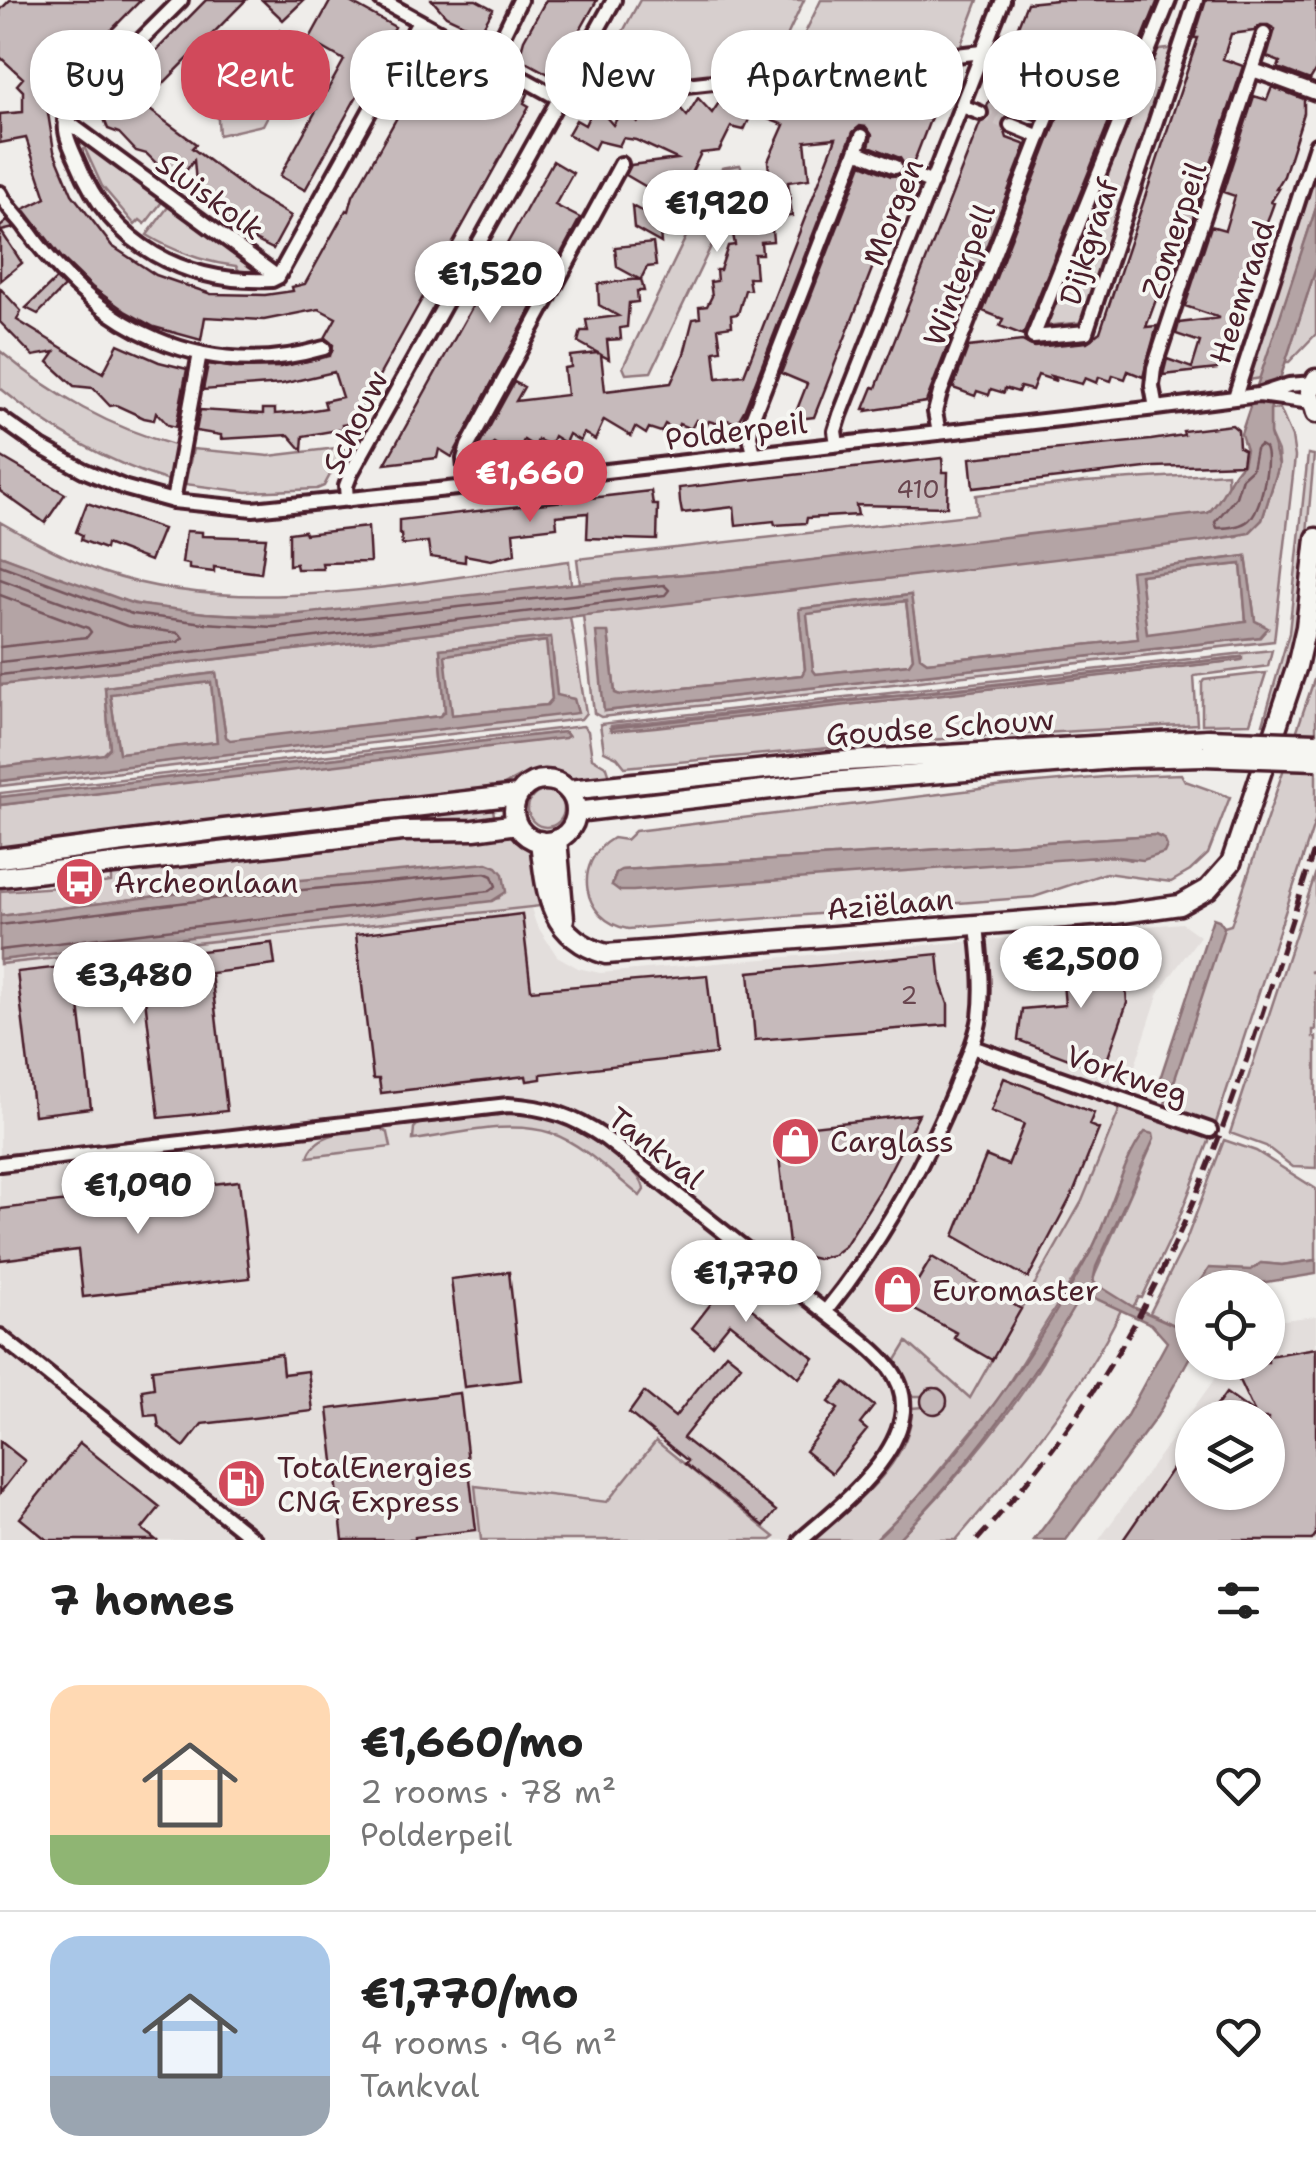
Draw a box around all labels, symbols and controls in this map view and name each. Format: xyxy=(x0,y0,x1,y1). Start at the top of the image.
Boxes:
chip: Buy xyxy=(30,30,161,120)
chip: Rent xyxy=(181,30,330,120)
chip: Filters xyxy=(350,30,525,120)
chip: New xyxy=(545,30,691,120)
chip: Apartment xyxy=(711,30,963,120)
chip: House xyxy=(983,30,1156,120)
street label: Sluiskolk xyxy=(148,143,272,249)
street label: Morgen xyxy=(853,152,933,272)
street label: Zomerpeil xyxy=(1132,156,1216,304)
pin: €1,920 xyxy=(636,170,798,255)
street label: Dijkgraaf xyxy=(1049,173,1129,310)
text: €1,920 xyxy=(664,181,770,224)
street label: Winterpell xyxy=(913,198,1005,352)
street label: Heemraad xyxy=(1200,215,1284,369)
pin: €1,520 xyxy=(409,241,571,326)
text: €1,520 xyxy=(437,252,543,295)
street label: Schouw xyxy=(312,363,398,481)
street label: Polderpeil xyxy=(663,402,809,460)
pin: €1,660 xyxy=(449,440,611,525)
text: €1,660 xyxy=(475,451,585,494)
house number: 410 xyxy=(896,472,940,506)
street label: Goudse Schouw xyxy=(824,699,1056,755)
bus stop icon: Archeonlaan xyxy=(53,856,105,908)
place label: Archeonlaan xyxy=(114,862,298,903)
street label: Aziëlaan xyxy=(825,878,955,930)
pin: €2,500 xyxy=(1000,926,1162,1011)
text: €2,500 xyxy=(1022,937,1140,980)
pin: €3,480 xyxy=(53,942,215,1027)
text: €3,480 xyxy=(75,953,193,996)
house number: 2 xyxy=(900,978,918,1012)
street label: Vorkweg xyxy=(1060,1035,1194,1115)
street label: Tankval xyxy=(599,1097,713,1199)
shop icon: Carglass xyxy=(769,1115,821,1167)
place label: Carglass xyxy=(830,1121,954,1162)
pin: €1,090 xyxy=(57,1152,219,1237)
text: €1,090 xyxy=(84,1163,192,1206)
pin: €1,770 xyxy=(665,1240,827,1325)
text: €1,770 xyxy=(693,1251,799,1294)
shop icon: Euromaster xyxy=(871,1264,923,1316)
place label: Euromaster xyxy=(932,1270,1099,1311)
map controls xyxy=(1175,1270,1285,1510)
button: locate xyxy=(1175,1270,1285,1380)
button: layers xyxy=(1175,1400,1285,1510)
place label: TotalEnergies CNG Express xyxy=(277,1447,473,1522)
fuel station icon: TotalEnergies CNG Express xyxy=(216,1458,268,1510)
text: 7 homes xyxy=(50,1572,235,1628)
icon: filters xyxy=(1211,1573,1266,1628)
text: €1,660/mo xyxy=(360,1714,584,1770)
icon: home xyxy=(130,1725,250,1845)
icon: heart xyxy=(1211,1758,1266,1813)
text: 2 rooms · 78 m² xyxy=(360,1770,616,1813)
text: Polderpeil xyxy=(360,1813,512,1856)
text: €1,770/mo xyxy=(360,1965,579,2021)
icon: home xyxy=(130,1976,250,2096)
icon: heart xyxy=(1211,2009,1266,2064)
text: 4 rooms · 96 m² xyxy=(360,2021,617,2064)
text: Tankval xyxy=(360,2064,479,2107)

